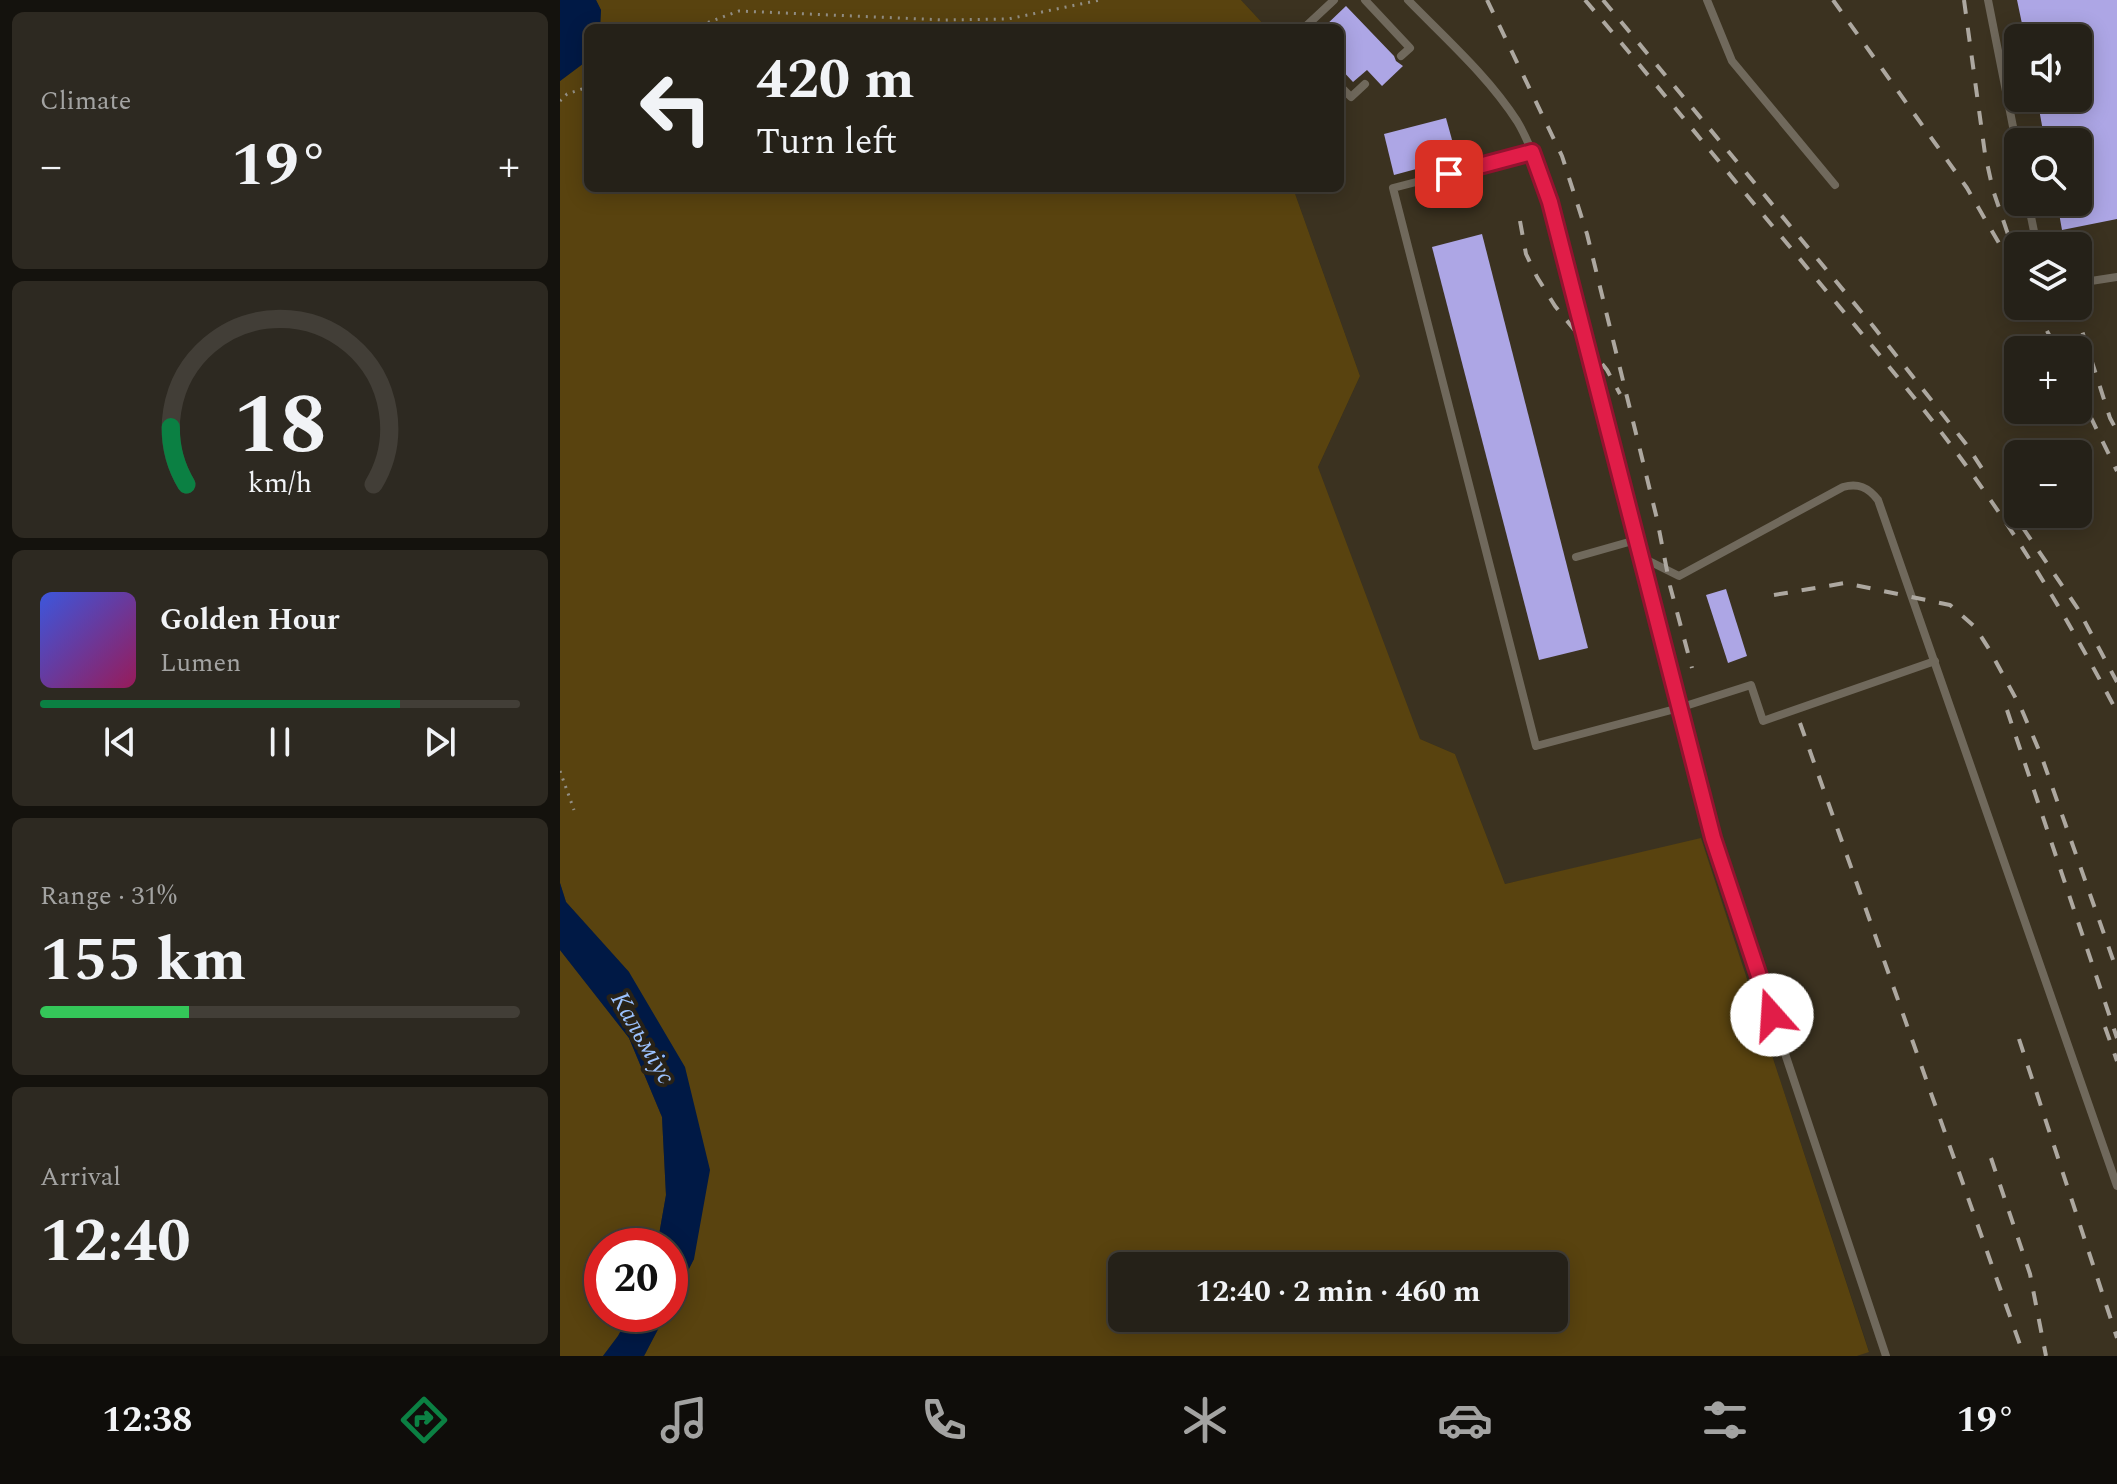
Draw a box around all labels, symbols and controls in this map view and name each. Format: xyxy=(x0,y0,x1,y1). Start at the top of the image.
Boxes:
map controls xyxy=(2004,24,2092,528)
button: sound xyxy=(2004,24,2092,112)
text: 420 m xyxy=(756,38,915,123)
icon: left xyxy=(624,56,728,160)
text: Climate xyxy=(40,81,131,121)
text: Turn left xyxy=(756,115,897,170)
text: 19° xyxy=(231,120,329,212)
button: search xyxy=(2004,128,2092,216)
text: − xyxy=(40,133,62,200)
text: + xyxy=(498,133,520,200)
pin xyxy=(1415,140,1483,208)
icon: arrive xyxy=(1427,152,1471,196)
button: layers xyxy=(2004,232,2092,320)
button: + xyxy=(2004,336,2092,424)
text: 18 xyxy=(233,363,327,490)
button: − xyxy=(2004,440,2092,528)
text: km/h xyxy=(248,462,312,505)
text: Golden Hour xyxy=(160,597,340,643)
text: Lumen xyxy=(160,643,241,683)
icon: previous xyxy=(98,720,142,764)
icon: pause xyxy=(258,720,302,764)
icon: next xyxy=(418,720,462,764)
text: Range · 31% xyxy=(40,876,177,916)
text: 155 km xyxy=(40,915,246,1007)
position arrow xyxy=(1730,973,1814,1057)
water label: Кальміус xyxy=(600,984,686,1092)
text: Arrival xyxy=(40,1157,121,1197)
text: 12:40 xyxy=(40,1196,191,1288)
speed limit sign: 20 xyxy=(584,1228,688,1332)
text: 12:40 · 2 min · 460 m xyxy=(1195,1269,1481,1315)
icon: directions xyxy=(396,1392,452,1448)
icon: music xyxy=(656,1392,712,1448)
icon: phone xyxy=(916,1392,972,1448)
icon: climate xyxy=(1177,1392,1233,1448)
icon: car xyxy=(1437,1392,1493,1448)
icon: filters xyxy=(1697,1392,1753,1448)
text: 12:38 xyxy=(102,1393,192,1448)
text: 19° xyxy=(1957,1393,2015,1448)

